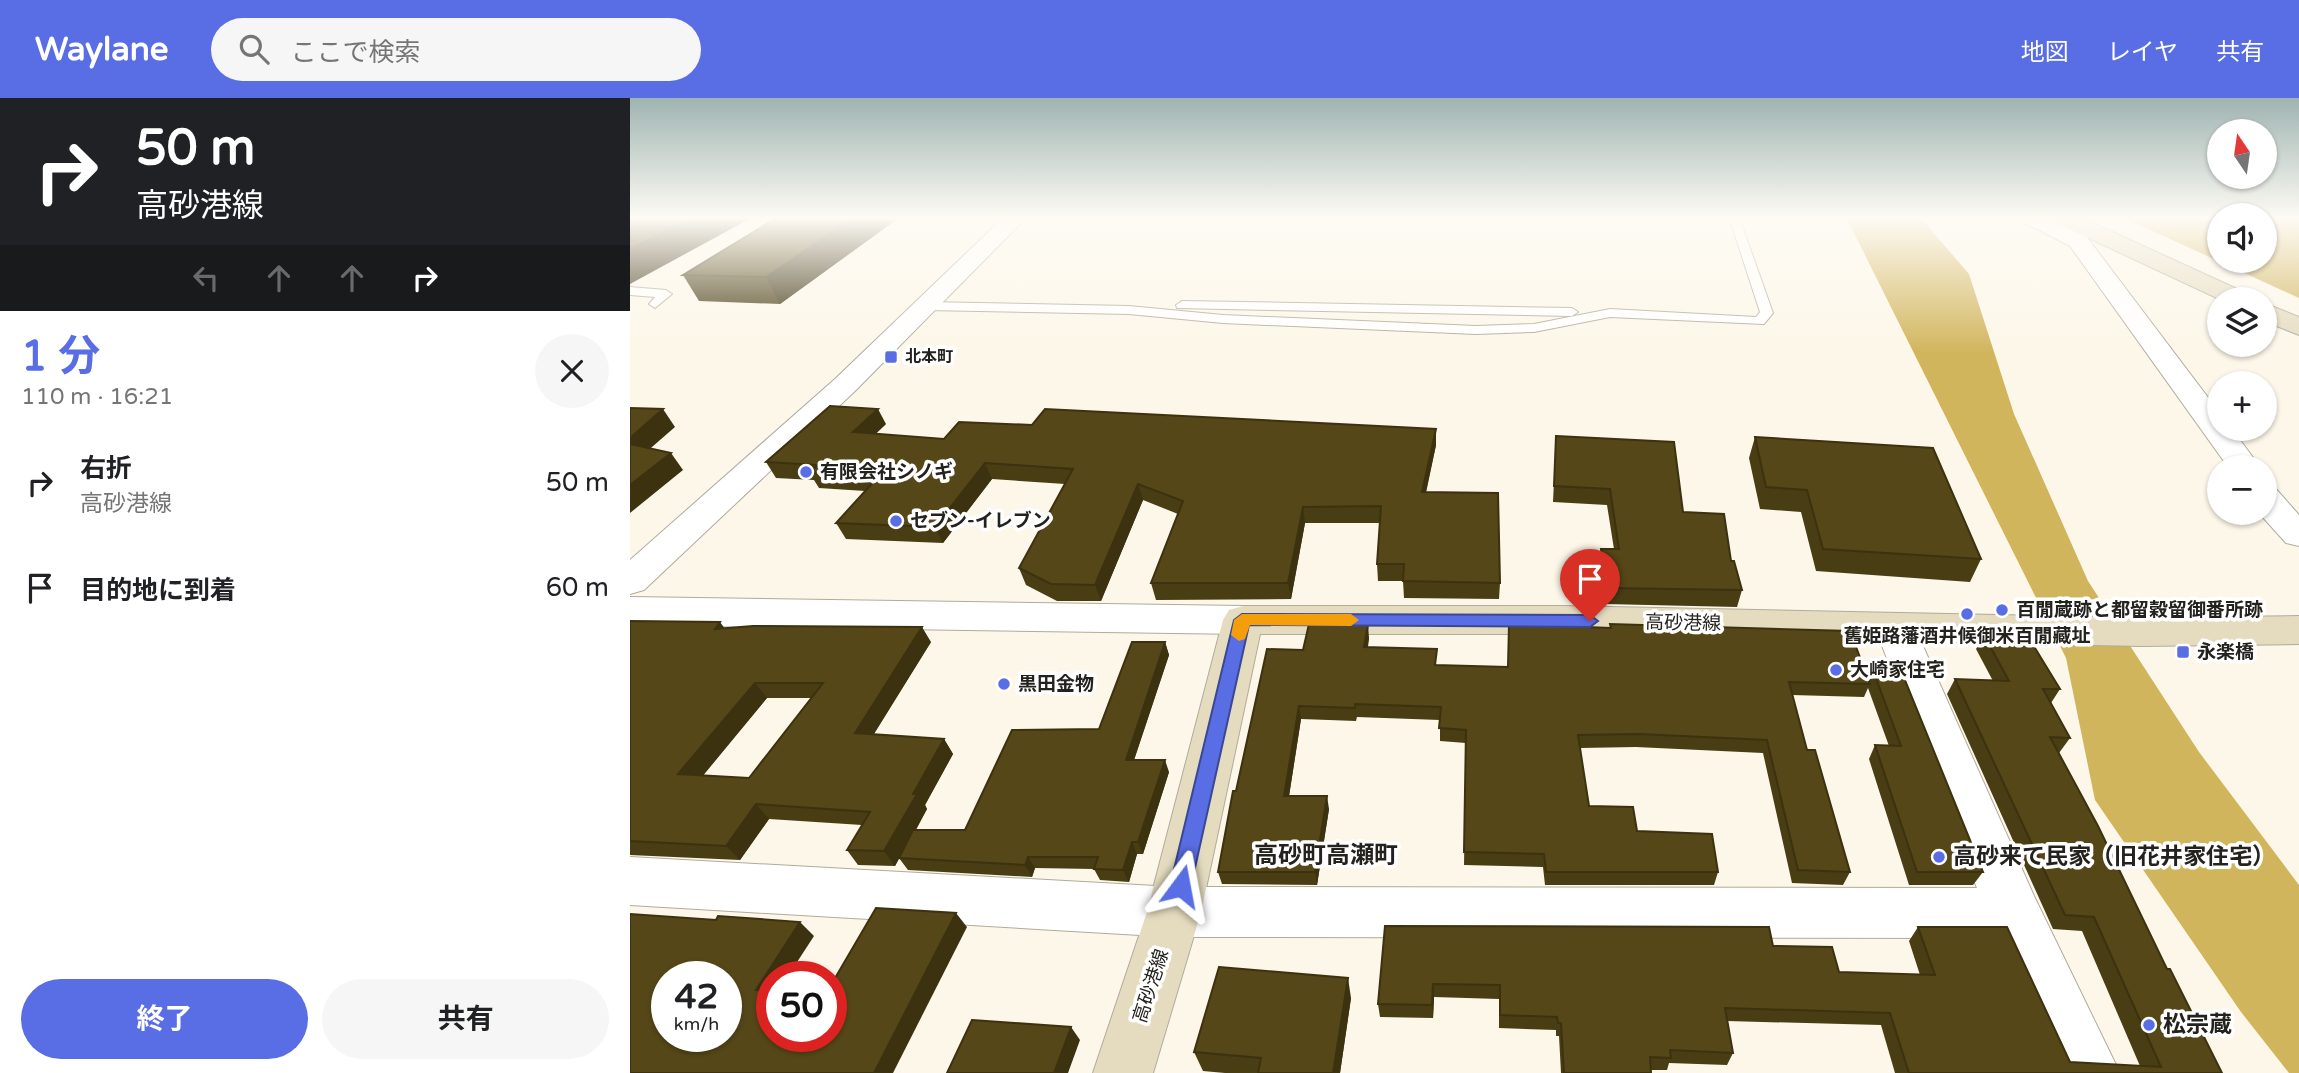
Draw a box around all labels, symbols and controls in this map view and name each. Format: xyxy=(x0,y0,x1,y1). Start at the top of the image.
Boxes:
search box xyxy=(211,18,701,81)
text: Waylane xyxy=(35,30,169,69)
icon: search xyxy=(235,30,273,68)
text: ここで検索 xyxy=(291,37,421,68)
text: 地図 xyxy=(2021,38,2069,67)
text: レイヤ xyxy=(2107,38,2178,67)
text: 共有 xyxy=(2216,38,2264,67)
text: 50 m xyxy=(136,119,255,178)
north arrow xyxy=(2207,119,2277,189)
map controls xyxy=(2207,119,2277,525)
icon: right xyxy=(21,126,112,217)
text: 高砂港線 xyxy=(136,187,264,225)
button: sound xyxy=(2207,203,2277,273)
icon: left xyxy=(187,259,225,297)
icon: ahead xyxy=(260,259,298,297)
icon: ahead xyxy=(333,259,371,297)
icon: right xyxy=(406,259,444,297)
button: layers xyxy=(2207,287,2277,357)
text: 1 分 xyxy=(21,331,100,382)
button: close xyxy=(535,334,609,408)
place label: 北本町 xyxy=(905,347,953,367)
marker: 北本町 xyxy=(883,349,899,365)
button: + xyxy=(2207,371,2277,441)
text: 110 m · 16:21 xyxy=(21,383,173,411)
text: 右折 xyxy=(80,453,132,484)
button: − xyxy=(2207,455,2277,525)
place label: 有限会社シノギ xyxy=(820,461,953,483)
icon: right xyxy=(21,464,59,502)
marker: 有限会社シノギ xyxy=(798,464,814,480)
text: 50 m xyxy=(546,467,609,498)
text: 高砂港線 xyxy=(80,490,172,518)
place label: セブン-イレブン xyxy=(910,510,1051,532)
marker: セブン-イレブン xyxy=(888,513,904,529)
pin xyxy=(1560,549,1620,621)
icon: arrive xyxy=(1571,560,1609,598)
icon: arrive xyxy=(21,569,59,607)
text: 60 m xyxy=(546,572,609,603)
text: 目的地に到着 xyxy=(80,575,236,606)
place label: 百閒蔵跡と都留穀留御番所跡 xyxy=(2016,599,2263,621)
marker: 百閒蔵跡と都留穀留御番所跡 xyxy=(1994,602,2010,618)
marker: 舊姫路藩酒井候御米百閒藏址 xyxy=(1959,606,1975,622)
street label: 高砂港線 xyxy=(1645,611,1721,635)
place label: 舊姫路藩酒井候御米百閒藏址 xyxy=(1843,625,2091,647)
place label: 永楽橋 xyxy=(2197,641,2254,663)
marker: 永楽橋 xyxy=(2175,644,2191,660)
place label: 大崎家住宅 xyxy=(1850,659,1945,681)
marker: 大崎家住宅 xyxy=(1828,662,1844,678)
place label: 黒田金物 xyxy=(1018,673,1094,695)
marker: 黒田金物 xyxy=(996,676,1012,692)
district label: 高砂町高瀬町 xyxy=(1254,841,1398,870)
place label: 高砂来て民家（旧花井家住宅） xyxy=(1953,843,2275,871)
position arrow xyxy=(1144,849,1218,923)
marker: 高砂来て民家（旧花井家住宅） xyxy=(1931,849,1947,865)
street label: 高砂港線 xyxy=(1129,946,1173,1026)
speed limit sign: 50 xyxy=(756,961,847,1052)
text: 42 xyxy=(675,976,718,1018)
button: 終了 xyxy=(21,979,308,1059)
button: 共有 xyxy=(322,979,609,1059)
place label: 松宗蔵 xyxy=(2163,1011,2232,1039)
text: km/h xyxy=(674,1013,719,1035)
marker: 松宗蔵 xyxy=(2141,1017,2157,1033)

